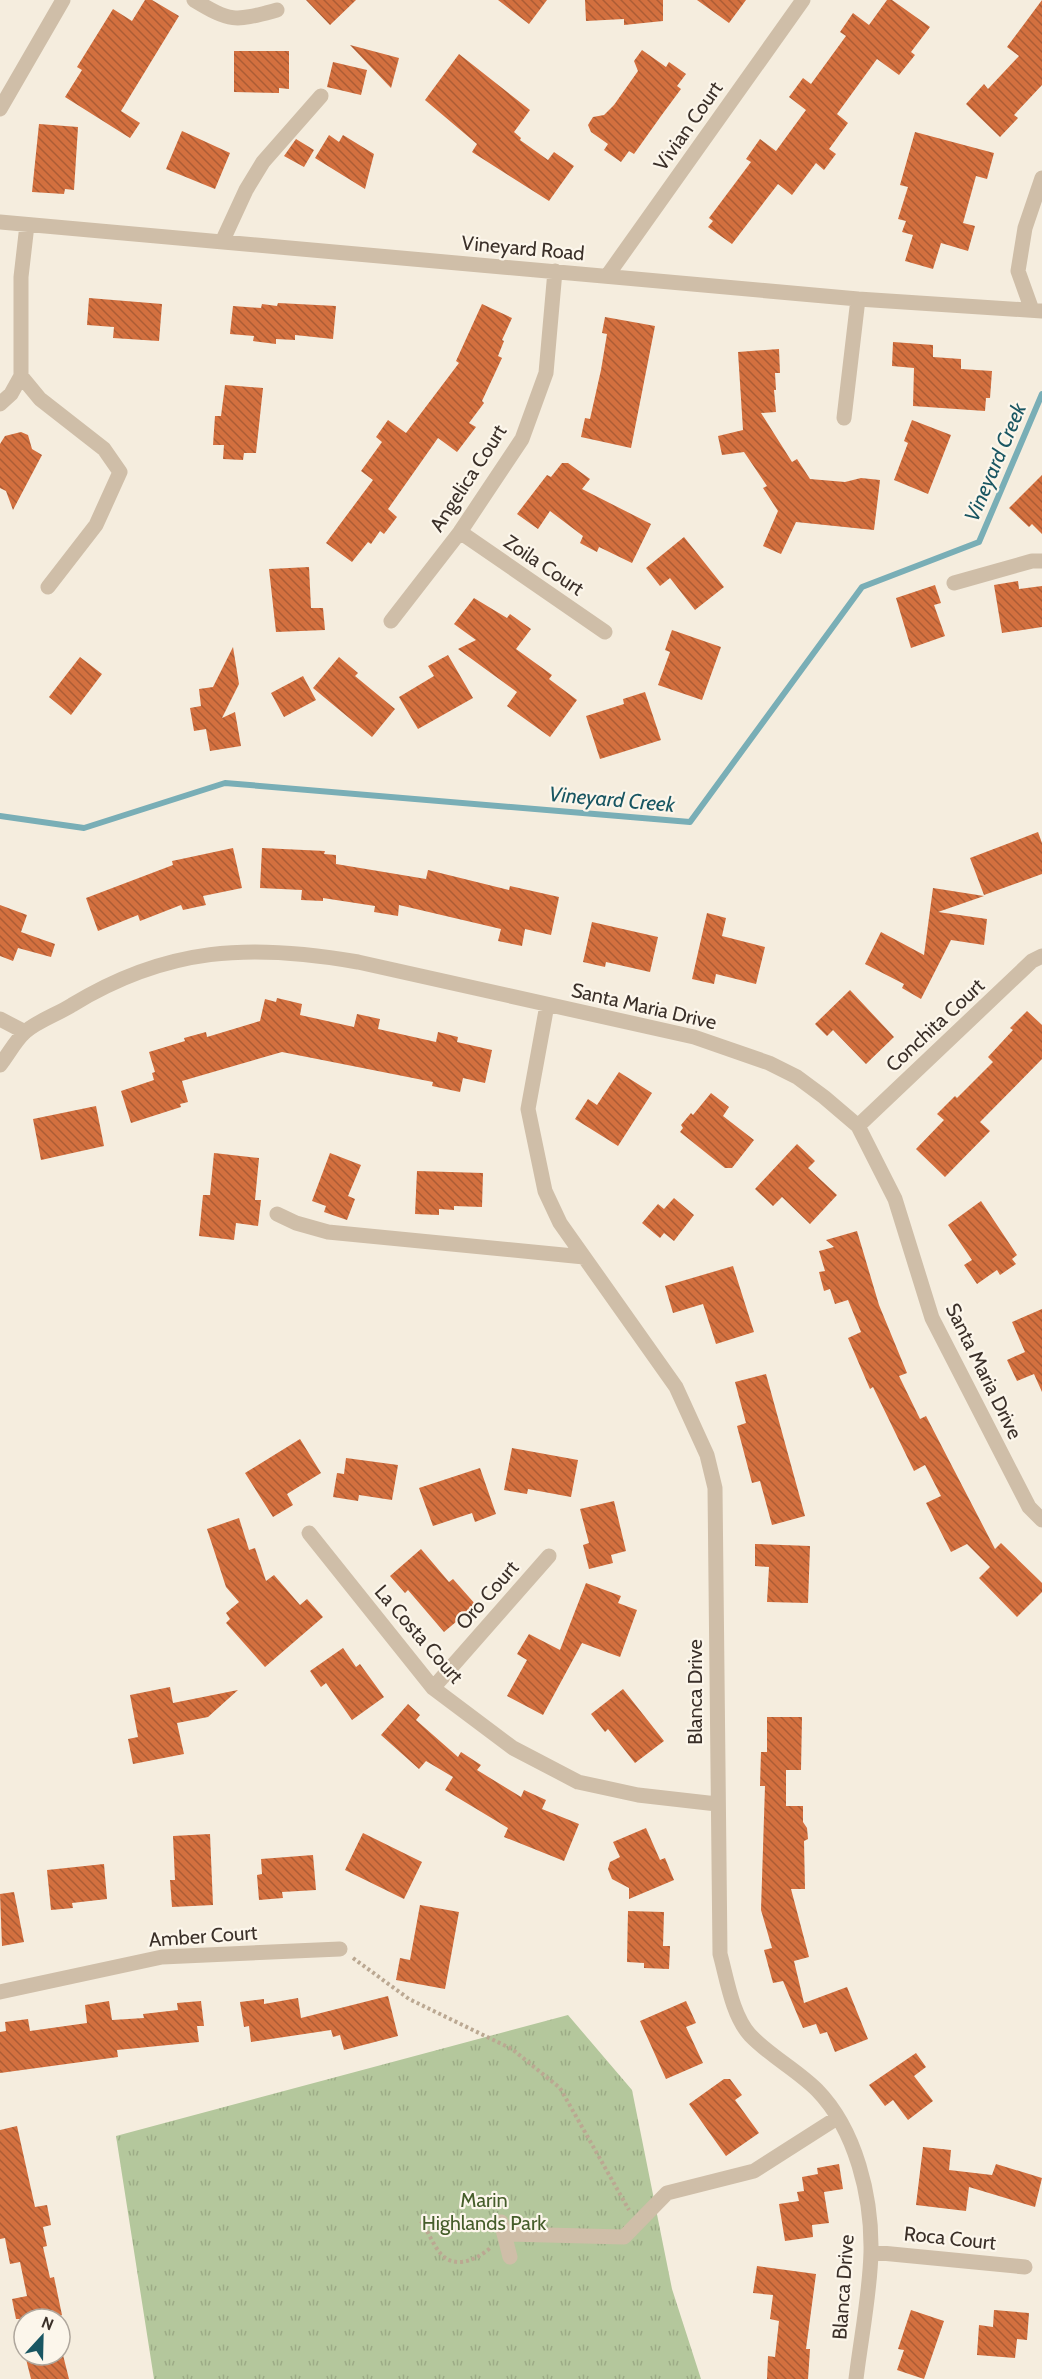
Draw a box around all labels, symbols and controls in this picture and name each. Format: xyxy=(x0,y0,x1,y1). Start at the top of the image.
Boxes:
street label: Vivian Court xyxy=(649,77,728,175)
street label: Vineyard Road xyxy=(461,231,585,265)
water label: Vineyard Creek xyxy=(959,398,1032,525)
street label: Angelica Court xyxy=(425,420,512,536)
street label: Zoila Court xyxy=(500,530,589,601)
water label: Vineyard Creek xyxy=(548,781,677,817)
street label: Conchita Court xyxy=(881,973,989,1077)
street label: Santa Maria Drive xyxy=(569,978,719,1034)
street label: Santa Maria Drive xyxy=(941,1299,1027,1443)
street label: Oro Court xyxy=(451,1555,524,1634)
street label: La Costa Court xyxy=(370,1580,469,1688)
street label: Blanca Drive xyxy=(683,1639,707,1745)
street label: Amber Court xyxy=(148,1920,258,1952)
park label: Marin Highlands Park xyxy=(422,2188,546,2235)
street label: Roca Court xyxy=(903,2221,997,2255)
street label: Blanca Drive xyxy=(827,2234,859,2340)
north arrow xyxy=(12,2307,72,2367)
text: N xyxy=(39,2313,56,2334)

